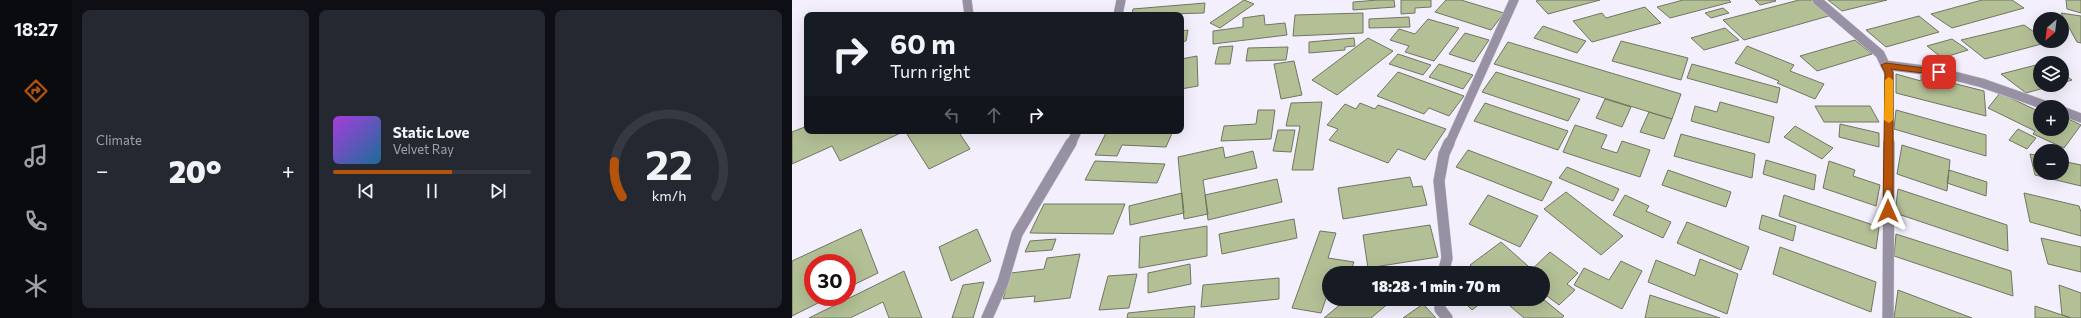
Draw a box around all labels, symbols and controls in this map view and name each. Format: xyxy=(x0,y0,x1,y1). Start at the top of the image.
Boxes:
north arrow xyxy=(2033,12,2069,48)
map controls xyxy=(2033,12,2069,180)
text: 18:27 xyxy=(14,18,58,40)
text: 60 m xyxy=(890,26,956,60)
icon: right xyxy=(824,28,876,80)
pin xyxy=(1922,55,1956,89)
button: layers xyxy=(2033,56,2069,92)
text: Turn right xyxy=(890,60,970,82)
icon: arrive xyxy=(1928,61,1950,83)
icon: directions xyxy=(22,77,50,105)
button: + xyxy=(2033,100,2069,136)
icon: left xyxy=(941,104,963,126)
icon: ahead xyxy=(983,104,1005,126)
icon: right xyxy=(1025,104,1047,126)
text: Static Love xyxy=(393,123,469,141)
text: Climate xyxy=(96,132,142,148)
text: 22 xyxy=(645,138,692,189)
text: Velvet Ray xyxy=(393,141,454,157)
icon: music xyxy=(22,142,50,170)
button: − xyxy=(2033,144,2069,180)
text: 20° xyxy=(169,152,221,189)
text: − xyxy=(96,157,109,184)
text: + xyxy=(282,157,295,184)
icon: previous xyxy=(355,180,377,202)
icon: pause xyxy=(421,180,443,202)
icon: next xyxy=(487,180,509,202)
text: km/h xyxy=(651,186,686,204)
position arrow xyxy=(1867,190,1909,232)
icon: phone xyxy=(22,207,50,235)
speed limit sign: 30 xyxy=(804,254,856,306)
icon: climate xyxy=(22,272,50,300)
text: 18:28 · 1 min · 70 m xyxy=(1372,277,1500,295)

